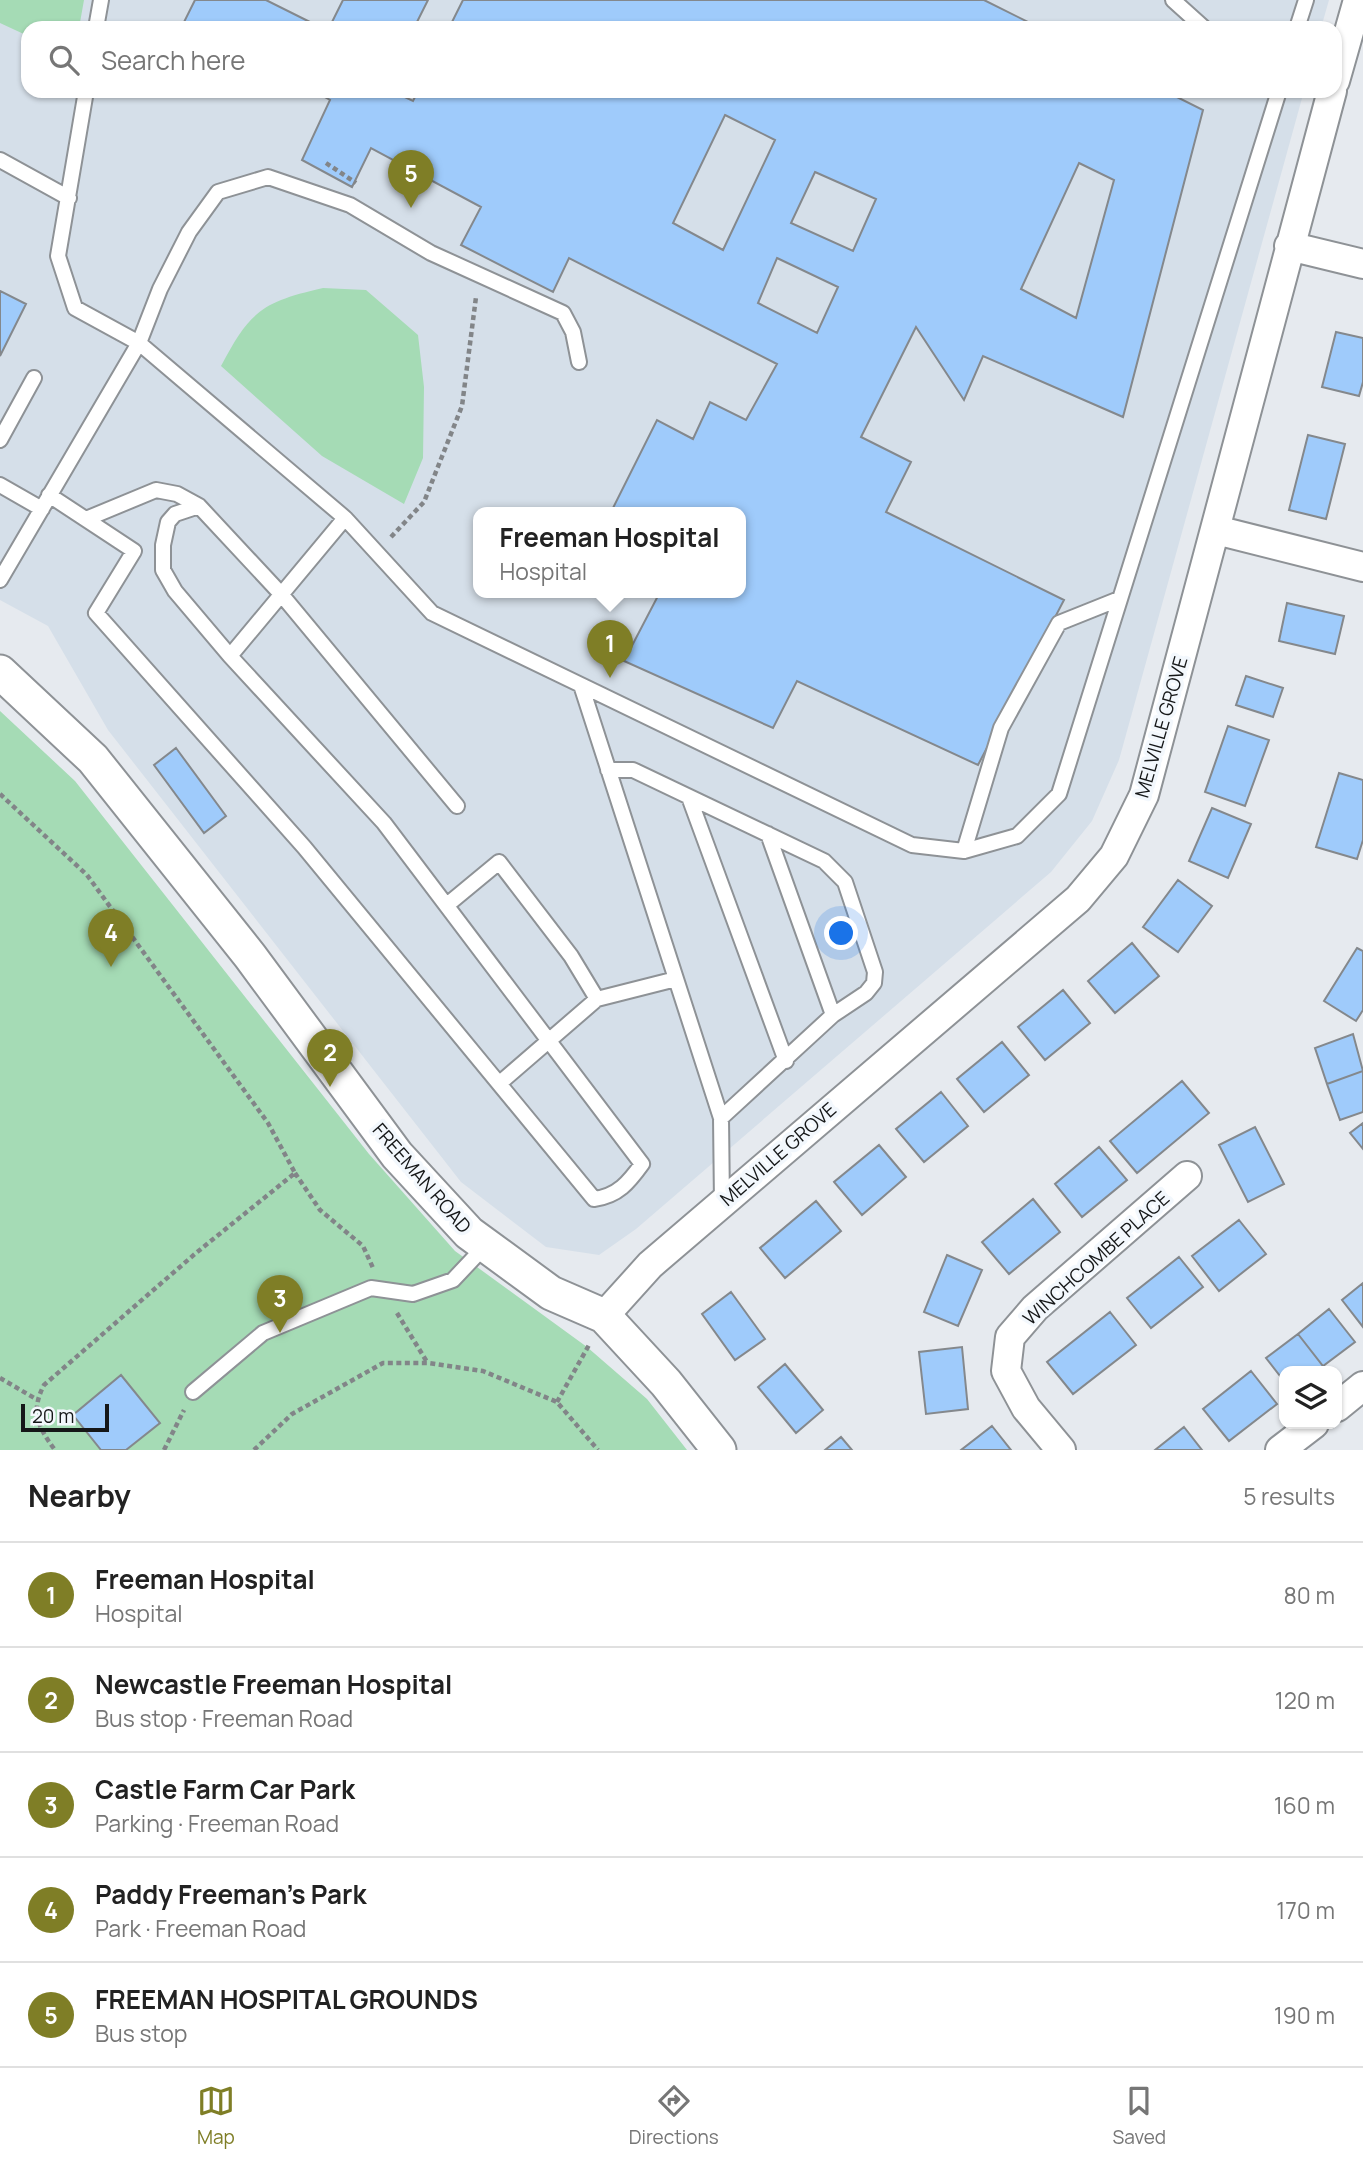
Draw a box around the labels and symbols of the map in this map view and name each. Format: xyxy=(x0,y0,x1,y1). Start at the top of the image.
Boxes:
pin: 5 xyxy=(388,150,434,208)
pin: 1 xyxy=(587,620,633,678)
street label: MELVILLE GROVE xyxy=(1128,653,1194,801)
pin: 4 xyxy=(88,909,134,967)
your location xyxy=(824,916,858,950)
pin: 2 xyxy=(307,1029,353,1087)
street label: MELVILLE GROVE xyxy=(714,1096,842,1212)
street label: FREEMAN ROAD xyxy=(367,1117,477,1239)
street label: WINCHCOMBE PLACE xyxy=(1017,1185,1175,1331)
pin: 3 xyxy=(257,1275,303,1333)
scale bar xyxy=(21,1401,108,1433)

